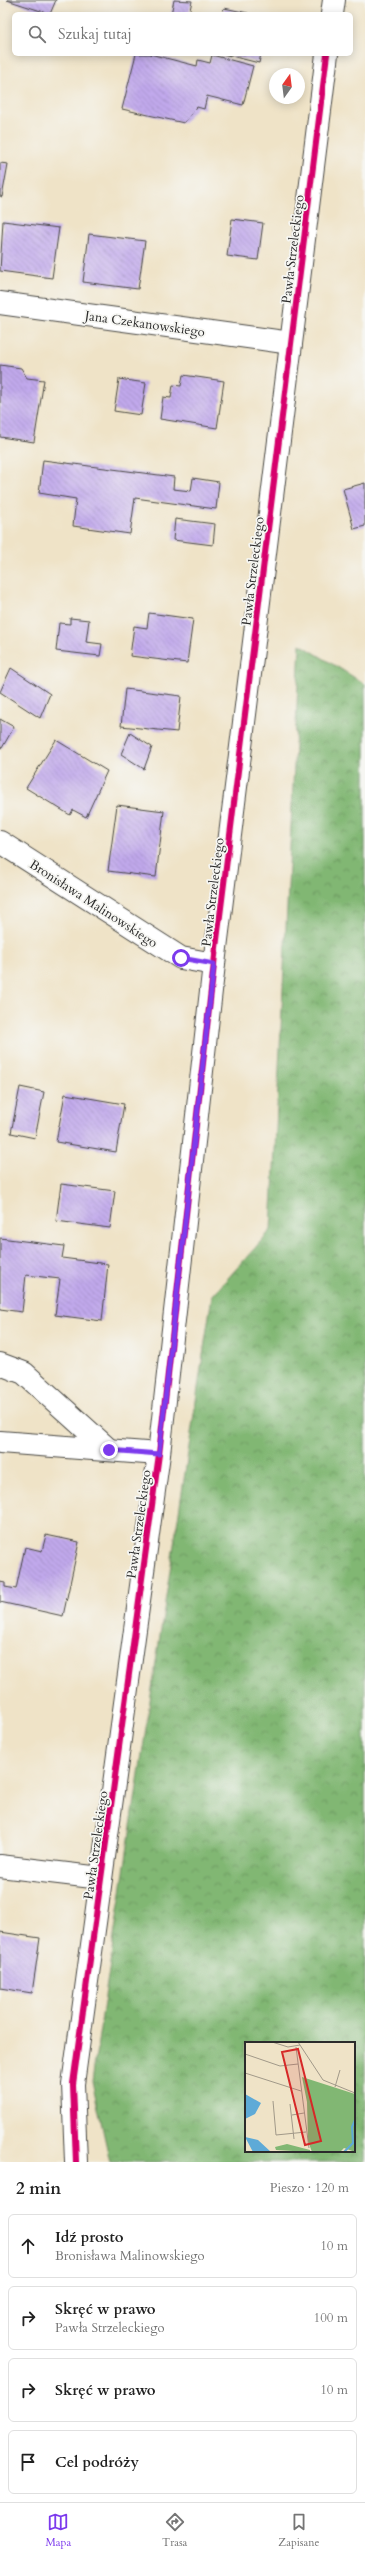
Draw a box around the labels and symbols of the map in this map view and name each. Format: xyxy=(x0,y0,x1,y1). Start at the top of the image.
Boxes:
north arrow xyxy=(269,68,305,104)
street label: Pawła Strzeleckiego xyxy=(277,194,309,305)
street label: Jana Czekanowskiego xyxy=(82,306,206,341)
street label: Pawła Strzeleckiego xyxy=(237,516,269,627)
street label: Pawła Strzeleckiego xyxy=(197,837,229,948)
street label: Bronisława Malinowskiego xyxy=(26,856,161,952)
route start xyxy=(172,949,190,967)
route end xyxy=(100,1441,118,1459)
street label: Pawła Strzeleckiego xyxy=(122,1469,156,1580)
street label: Pawła Strzeleckiego xyxy=(79,1790,113,1901)
inset map xyxy=(245,2042,355,2152)

